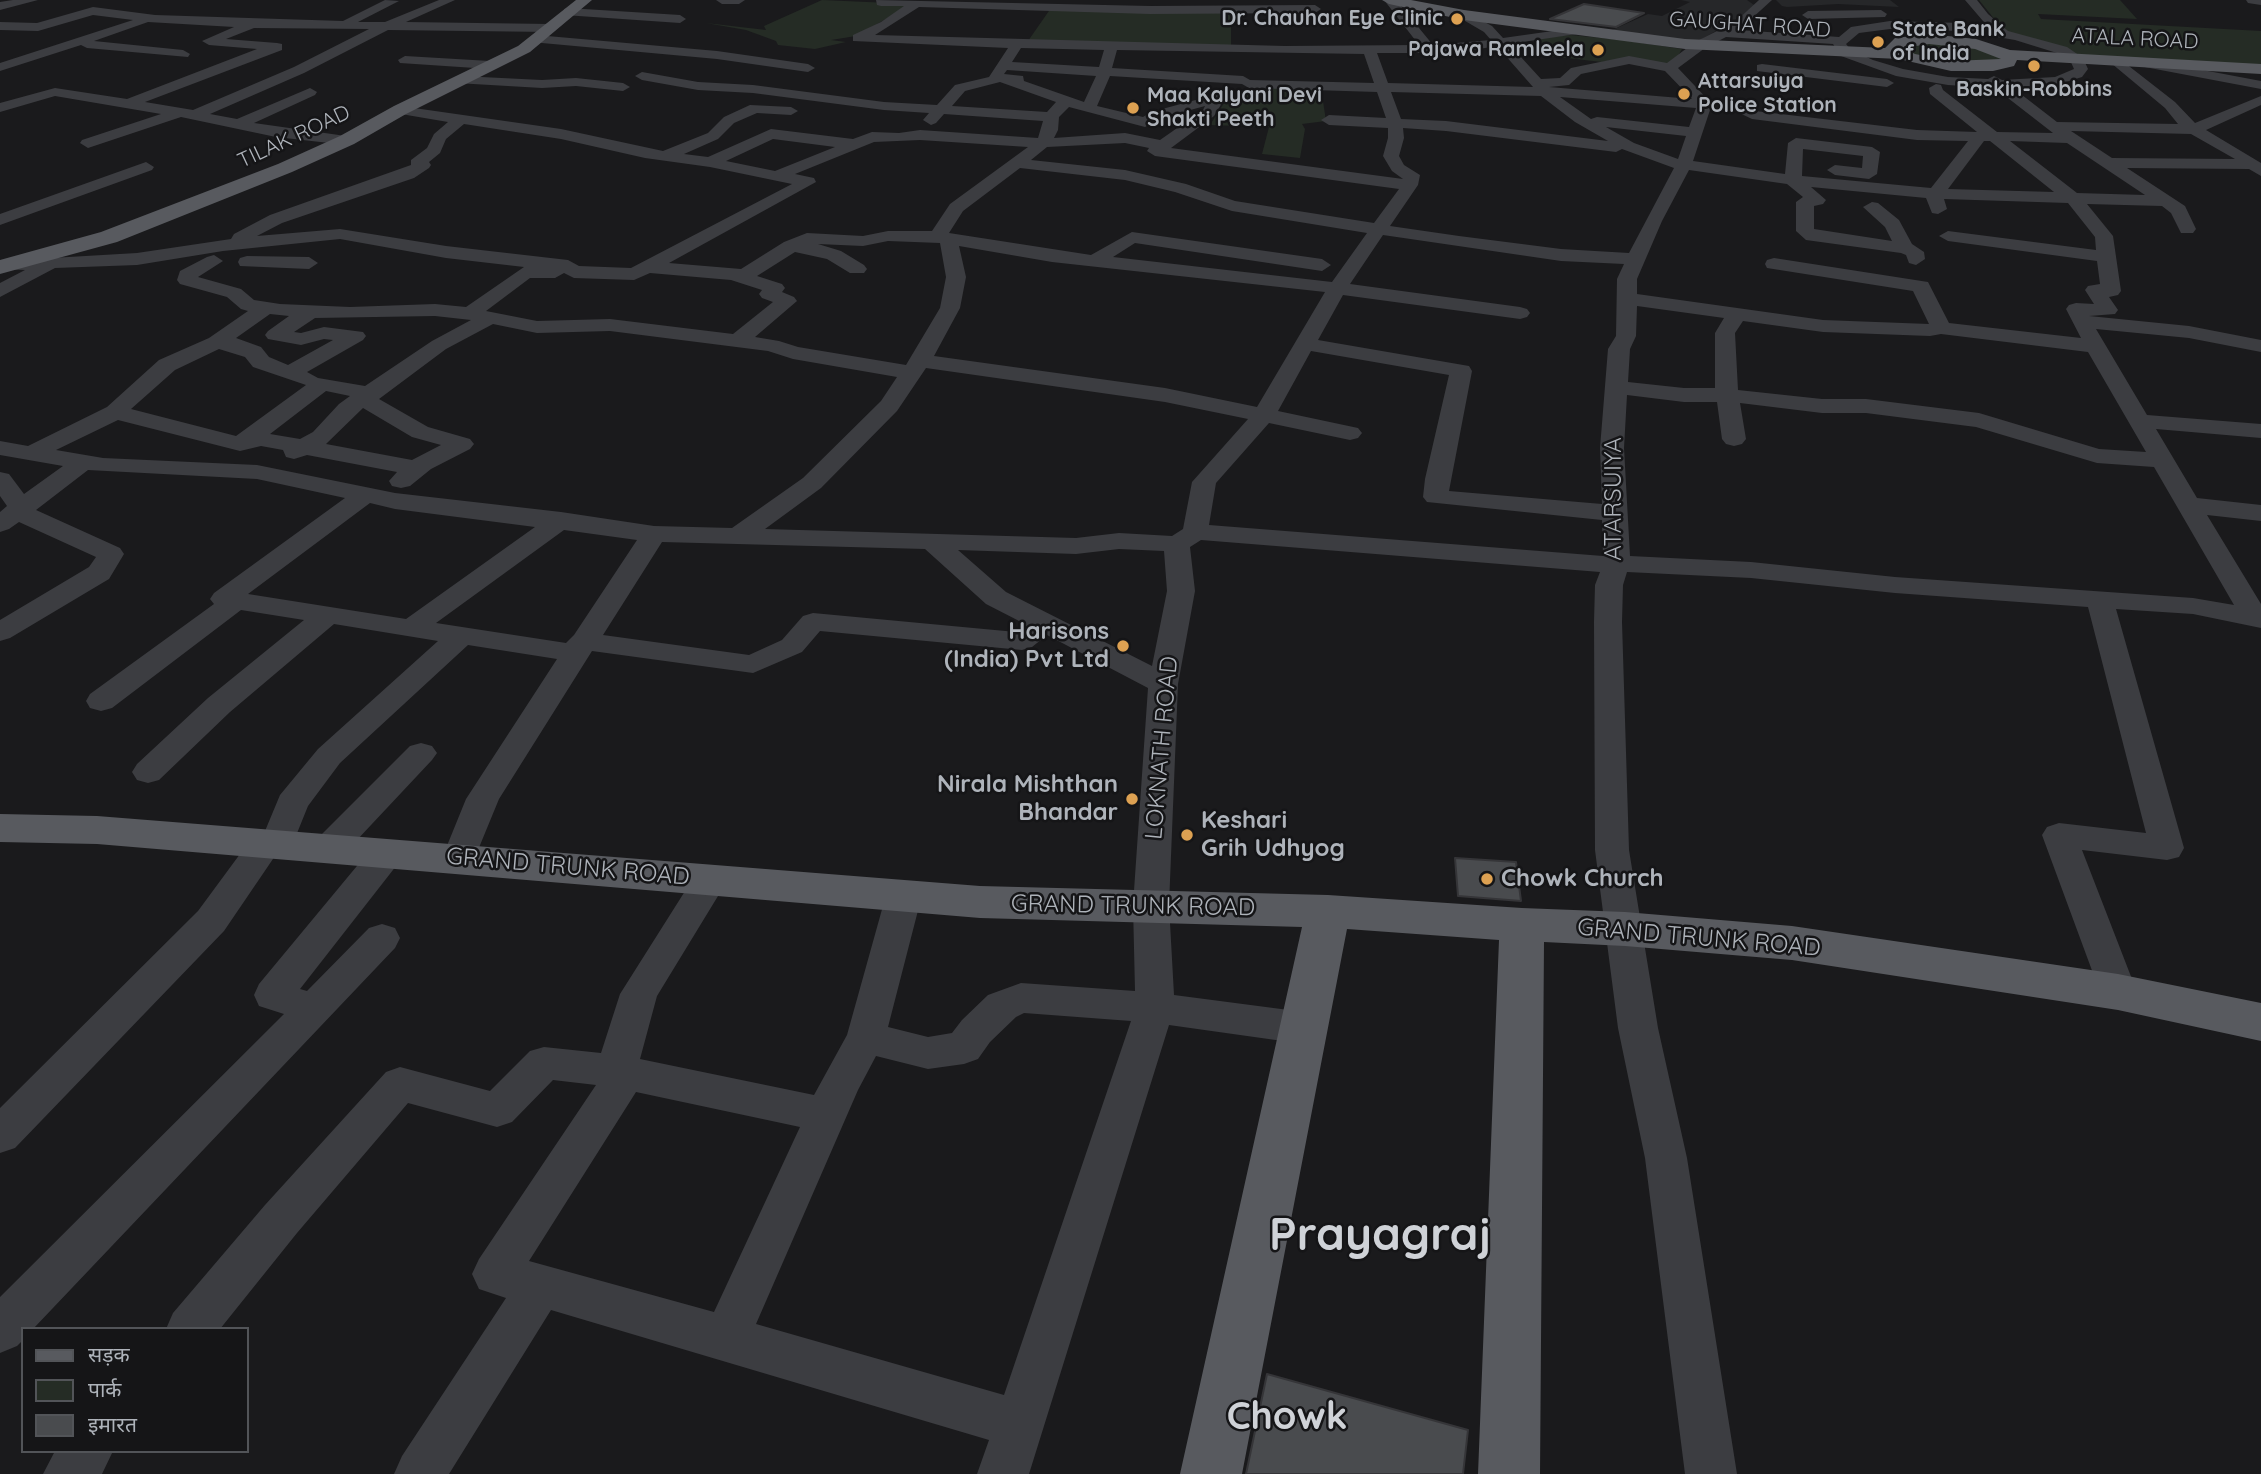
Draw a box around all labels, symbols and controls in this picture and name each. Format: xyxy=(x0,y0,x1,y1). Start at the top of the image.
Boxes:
place label: Dr. Chauhan Eye Clinic xyxy=(1221,6,1443,32)
street label: GAUGHAT ROAD xyxy=(1668,7,1832,43)
marker: Dr. Chauhan Eye Clinic xyxy=(1449,11,1465,27)
place label: State Bank of India xyxy=(1892,17,2004,67)
street label: ATALA ROAD xyxy=(2071,23,2199,55)
marker: State Bank of India xyxy=(1870,34,1886,50)
place label: Pajawa Ramleela xyxy=(1408,37,1584,63)
marker: Pajawa Ramleela xyxy=(1590,42,1606,58)
marker: Baskin-Robbins xyxy=(2026,58,2042,74)
place label: Attarsuiya Police Station xyxy=(1698,69,1837,119)
place label: Baskin-Robbins xyxy=(1956,77,2112,103)
place label: Maa Kalyani Devi Shakti Peeth xyxy=(1147,83,1322,133)
marker: Attarsuiya Police Station xyxy=(1676,86,1692,102)
street label: TILAK ROAD xyxy=(234,100,354,174)
marker: Maa Kalyani Devi Shakti Peeth xyxy=(1125,100,1141,116)
street label: ATARSUIYA xyxy=(1600,437,1628,561)
place label: Harisons (India) Pvt Ltd xyxy=(944,618,1109,674)
marker: Harisons (India) Pvt Ltd xyxy=(1115,638,1131,654)
street label: LOKNATH ROAD xyxy=(1140,655,1184,841)
place label: Nirala Mishthan Bhandar xyxy=(937,771,1118,827)
marker: Nirala Mishthan Bhandar xyxy=(1124,791,1140,807)
place label: Keshari Grih Udhyog xyxy=(1201,807,1345,863)
marker: Keshari Grih Udhyog xyxy=(1179,827,1195,843)
street label: GRAND TRUNK ROAD xyxy=(445,842,691,892)
place label: Chowk Church xyxy=(1501,865,1664,893)
marker: Chowk Church xyxy=(1479,871,1495,887)
street label: GRAND TRUNK ROAD xyxy=(1011,889,1255,923)
street label: GRAND TRUNK ROAD xyxy=(1576,913,1822,963)
district label: Prayagraj xyxy=(1269,1208,1491,1264)
legend xyxy=(21,1327,248,1453)
text: सड़क xyxy=(88,1341,130,1367)
text: पार्क xyxy=(88,1376,122,1402)
district label: Chowk xyxy=(1227,1395,1347,1441)
text: इमारत xyxy=(88,1411,137,1437)

